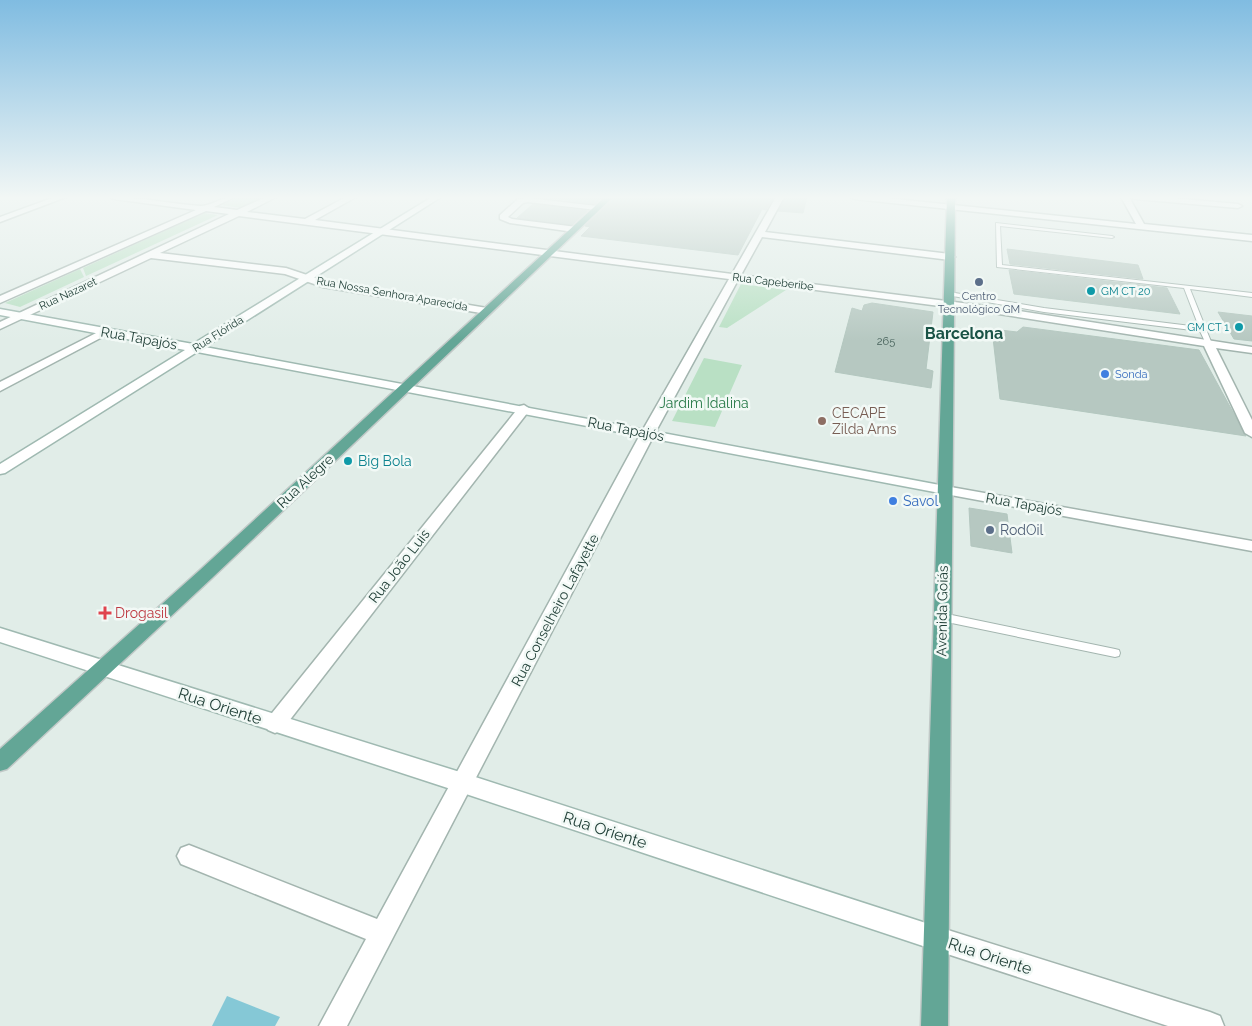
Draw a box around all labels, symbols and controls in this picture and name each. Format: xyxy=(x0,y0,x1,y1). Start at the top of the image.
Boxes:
street label: Rua Capeberibe xyxy=(732,271,815,294)
street label: Rua Nossa Senhora Aparecida xyxy=(315,274,469,314)
street label: Rua Nazaret xyxy=(37,275,99,313)
marker: Centro Tecnológico GM xyxy=(973,276,985,288)
marker: GM CT 20 xyxy=(1085,285,1097,297)
place label: GM CT 20 xyxy=(1101,285,1151,298)
place label: Centro Tecnológico GM xyxy=(938,290,1020,316)
street label: Rua Flórida xyxy=(190,313,246,355)
place label: GM CT 1 xyxy=(1187,321,1229,334)
marker: GM CT 1 xyxy=(1233,321,1245,333)
street label: Rua Tapajós xyxy=(100,323,179,353)
district label: Barcelona xyxy=(925,324,1003,343)
house number: 265 xyxy=(877,335,895,348)
marker: Sonda xyxy=(1099,368,1111,380)
place label: Sonda xyxy=(1115,368,1147,381)
park label: Jardim Idalina xyxy=(659,395,749,411)
place label: CECAPE Zilda Arns xyxy=(832,405,897,437)
street label: Rua Tapajós xyxy=(587,414,666,444)
marker: CECAPE Zilda Arns xyxy=(816,415,828,427)
street label: Rua Alegre xyxy=(274,451,336,511)
place label: Big Bola xyxy=(358,453,412,469)
marker: Big Bola xyxy=(342,455,354,467)
street label: Rua Tapajós xyxy=(985,489,1064,519)
place label: Savol xyxy=(903,493,938,509)
marker: Savol xyxy=(887,495,899,507)
place label: RodOil xyxy=(1000,522,1043,538)
marker: RodOil xyxy=(984,524,996,536)
street label: Rua João Luis xyxy=(365,526,433,606)
street label: Rua Conselheiro Lafayette xyxy=(508,531,602,689)
street label: Avenida Goiás xyxy=(933,565,951,657)
place label: Drogasil xyxy=(115,605,168,621)
marker: Drogasil xyxy=(99,607,111,619)
street label: Rua Oriente xyxy=(176,684,264,728)
street label: Rua Oriente xyxy=(561,808,649,852)
street label: Rua Oriente xyxy=(946,934,1034,978)

